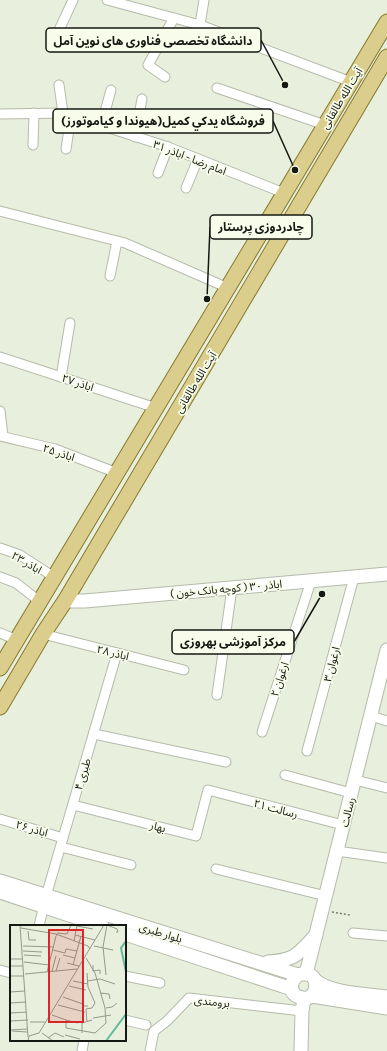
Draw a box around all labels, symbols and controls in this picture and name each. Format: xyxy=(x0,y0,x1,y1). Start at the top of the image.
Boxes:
callout: دانشگاه تخصصی فناوری های نوین آمل xyxy=(46,28,261,52)
text: دانشگاه تخصصی فناوری های نوین آمل xyxy=(54,33,252,48)
street label: آیت الله طالقانی xyxy=(318,64,366,132)
callout: فروشگاه يدكي كميل(هیوندا و کیاموتورز) xyxy=(53,109,273,133)
text: فروشگاه يدكي كميل(هیوندا و کیاموتورز) xyxy=(61,113,265,131)
street label: امام رضا - اباذر ۳۱ xyxy=(151,137,229,179)
callout: چادردوزی پرستار xyxy=(210,215,312,239)
text: چادردوزی پرستار xyxy=(217,219,304,236)
street label: آیت الله طالقانی xyxy=(172,348,220,416)
street label: اباذر ۲۷ xyxy=(60,371,96,394)
street label: اباذر ۲۵ xyxy=(41,441,77,464)
street label: اباذر ۲۳ xyxy=(9,548,44,577)
street label: اباذر ۳۰ ( کوچه بانک خون ) xyxy=(169,577,283,601)
callout: مرکز آموزشی بهروزی xyxy=(172,630,294,654)
text: مرکز آموزشی بهروزی xyxy=(180,634,286,649)
street label: اباذر ۲۸ xyxy=(95,642,130,663)
street label: ارغوان ۳ xyxy=(320,645,343,683)
street label: ارغوان ۲ xyxy=(267,660,292,698)
street label: طبری ۴ xyxy=(71,757,94,792)
street label: رسالت ۲۱ xyxy=(252,796,299,821)
street label: رسالت xyxy=(337,796,358,829)
street label: اباذر ۲۶ xyxy=(14,817,50,840)
street label: بهار xyxy=(148,818,167,835)
street label: بلوار طبری xyxy=(138,919,184,946)
inset map xyxy=(10,925,126,1041)
street label: برومندی xyxy=(193,993,231,1010)

